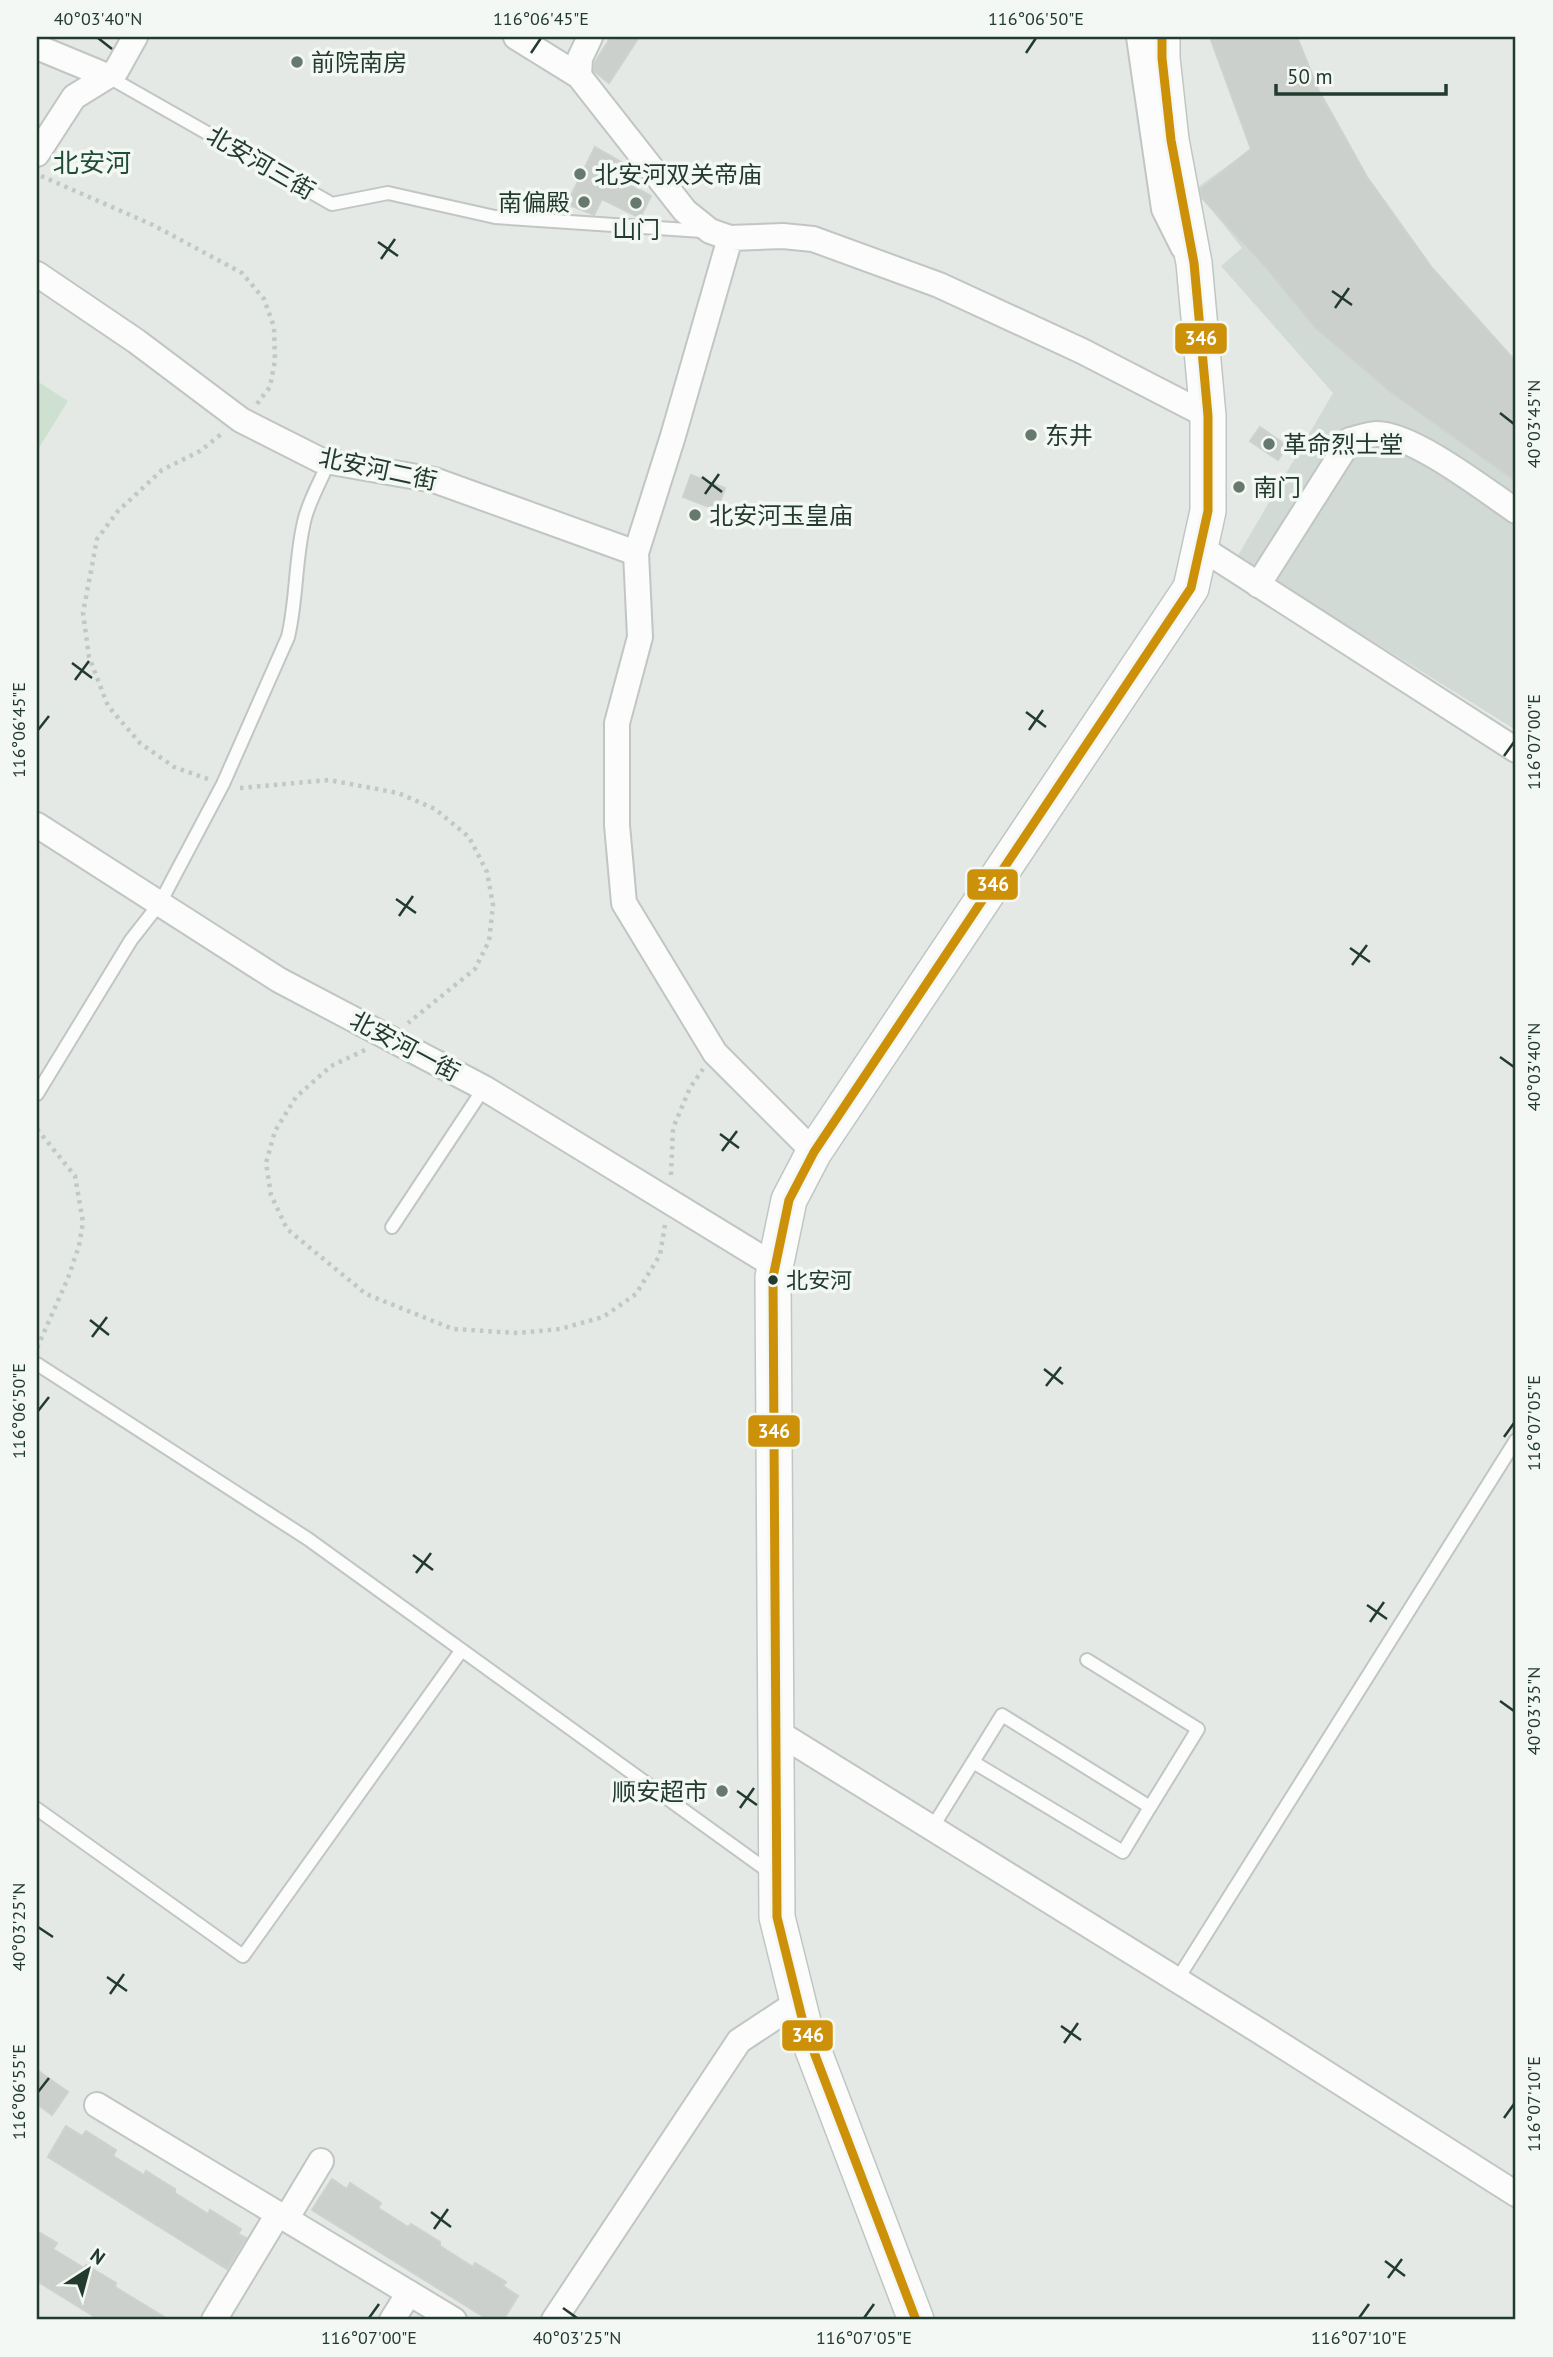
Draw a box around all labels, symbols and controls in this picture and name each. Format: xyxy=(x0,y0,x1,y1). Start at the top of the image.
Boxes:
text: 40°03'40"N xyxy=(54,7,142,30)
text: 116°06'45"E xyxy=(493,7,589,30)
text: 116°06'50"E xyxy=(988,7,1084,30)
place label: 前院南房 xyxy=(311,47,407,78)
scale bar xyxy=(1276,52,1446,96)
marker: 前院南房 xyxy=(289,54,305,70)
text: 50 m xyxy=(1287,63,1333,90)
street label: 北安河三街 xyxy=(201,120,321,206)
district label: 北安河 xyxy=(53,146,131,179)
place label: 北安河双关帝庙 xyxy=(594,159,762,190)
marker: 北安河双关帝庙 xyxy=(572,166,588,182)
place label: 南偏殿 xyxy=(498,187,570,218)
marker: 南偏殿 xyxy=(576,194,592,210)
marker: 山门 xyxy=(628,195,644,211)
place label: 山门 xyxy=(612,214,660,245)
line badge: 346 xyxy=(1174,322,1228,355)
text: 346 xyxy=(1185,326,1217,350)
text: 40°03'45"N xyxy=(1522,380,1545,468)
place label: 东井 xyxy=(1045,420,1093,451)
marker: 东井 xyxy=(1023,427,1039,443)
place label: 革命烈士堂 xyxy=(1283,429,1403,460)
marker: 革命烈士堂 xyxy=(1261,436,1277,452)
street label: 北安河二街 xyxy=(316,441,440,497)
place label: 南门 xyxy=(1253,472,1301,503)
marker: 南门 xyxy=(1231,479,1247,495)
place label: 北安河玉皇庙 xyxy=(709,500,853,531)
marker: 北安河玉皇庙 xyxy=(687,507,703,523)
text: 116°06'45"E xyxy=(7,682,30,778)
text: 116°07'00"E xyxy=(1522,694,1545,790)
line badge: 346 xyxy=(966,868,1019,901)
text: 346 xyxy=(977,872,1009,896)
street label: 北安河一街 xyxy=(345,1004,465,1088)
text: 40°03'40"N xyxy=(1522,1023,1545,1111)
place label: 北安河 xyxy=(786,1266,852,1294)
marker: 北安河 xyxy=(766,1273,780,1287)
text: 116°06'50"E xyxy=(7,1363,30,1459)
text: 116°07'05"E xyxy=(1522,1375,1545,1471)
line badge: 346 xyxy=(747,1414,801,1448)
text: 346 xyxy=(758,1419,790,1443)
text: 40°03'35"N xyxy=(1522,1667,1545,1755)
place label: 顺安超市 xyxy=(612,1776,708,1807)
marker: 顺安超市 xyxy=(714,1783,730,1799)
text: 40°03'25"N xyxy=(7,1883,30,1971)
line badge: 346 xyxy=(781,2019,834,2052)
text: 346 xyxy=(792,2023,824,2047)
text: 116°06'55"E xyxy=(7,2044,30,2140)
text: 116°07'10"E xyxy=(1522,2056,1545,2152)
north arrow xyxy=(52,2234,122,2304)
text: N xyxy=(86,2243,110,2270)
text: 116°07'00"E xyxy=(321,2326,417,2349)
text: 40°03'25"N xyxy=(533,2326,621,2349)
text: 116°07'05"E xyxy=(816,2326,912,2349)
text: 116°07'10"E xyxy=(1311,2326,1407,2349)

